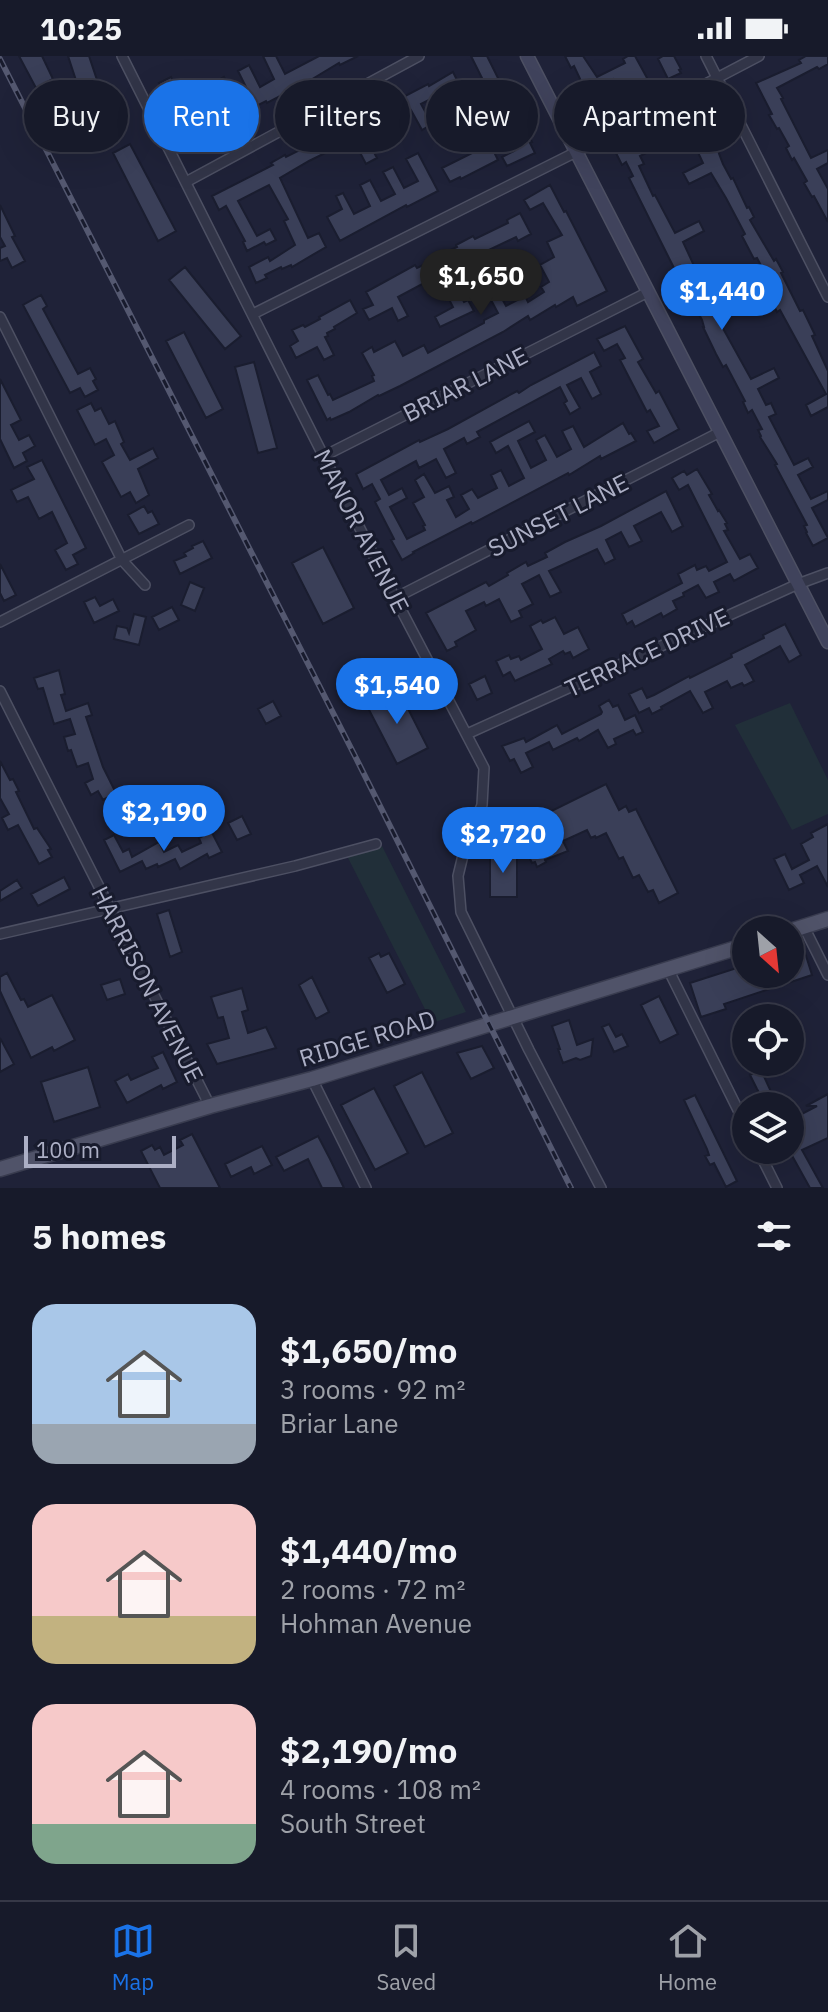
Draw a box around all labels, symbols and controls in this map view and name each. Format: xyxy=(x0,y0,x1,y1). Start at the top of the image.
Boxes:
text: 10:25 xyxy=(40,9,122,48)
chip: Buy xyxy=(24,80,128,152)
chip: Rent xyxy=(144,80,259,152)
chip: Filters xyxy=(275,80,410,152)
chip: New xyxy=(426,80,538,152)
chip: Apartment xyxy=(554,80,745,152)
pin: $1,650 xyxy=(416,249,546,317)
text: $1,650 xyxy=(438,258,524,292)
pin: $1,440 xyxy=(657,264,787,332)
text: $1,440 xyxy=(679,273,765,307)
street label: BRIAR LANE xyxy=(397,339,533,429)
street label: MANOR AVENUE xyxy=(307,443,417,619)
street label: SUNSET LANE xyxy=(482,466,634,564)
street label: TERRACE DRIVE xyxy=(560,600,734,704)
pin: $1,540 xyxy=(332,658,462,726)
text: $1,540 xyxy=(354,667,440,701)
pin: $2,190 xyxy=(99,785,229,853)
text: $2,190 xyxy=(121,794,207,828)
pin: $2,720 xyxy=(438,807,568,875)
text: $2,720 xyxy=(460,816,546,850)
street label: HARRISON AVENUE xyxy=(85,880,211,1088)
north arrow xyxy=(732,916,804,988)
map controls xyxy=(732,916,804,1164)
street label: RIDGE ROAD xyxy=(295,1002,439,1074)
button: locate xyxy=(732,1004,804,1076)
button: layers xyxy=(732,1092,804,1164)
scale bar xyxy=(24,1132,176,1168)
text: 100 m xyxy=(36,1135,100,1164)
text: 5 homes xyxy=(32,1214,167,1258)
icon: filters xyxy=(752,1214,796,1258)
text: $1,650/mo xyxy=(280,1328,457,1372)
icon: home xyxy=(96,1336,192,1432)
text: 3 rooms · 92 m² xyxy=(280,1372,465,1406)
text: Briar Lane xyxy=(280,1406,399,1440)
text: $1,440/mo xyxy=(280,1528,457,1572)
icon: home xyxy=(96,1536,192,1632)
text: 2 rooms · 72 m² xyxy=(280,1572,465,1606)
text: Hohman Avenue xyxy=(280,1606,472,1640)
text: $2,190/mo xyxy=(280,1728,457,1772)
icon: home xyxy=(96,1736,192,1832)
text: 4 rooms · 108 m² xyxy=(280,1772,481,1806)
text: South Street xyxy=(280,1806,426,1840)
tab: Map xyxy=(111,1919,155,1996)
tab: Saved xyxy=(376,1919,436,1996)
tab: Home xyxy=(658,1919,717,1996)

